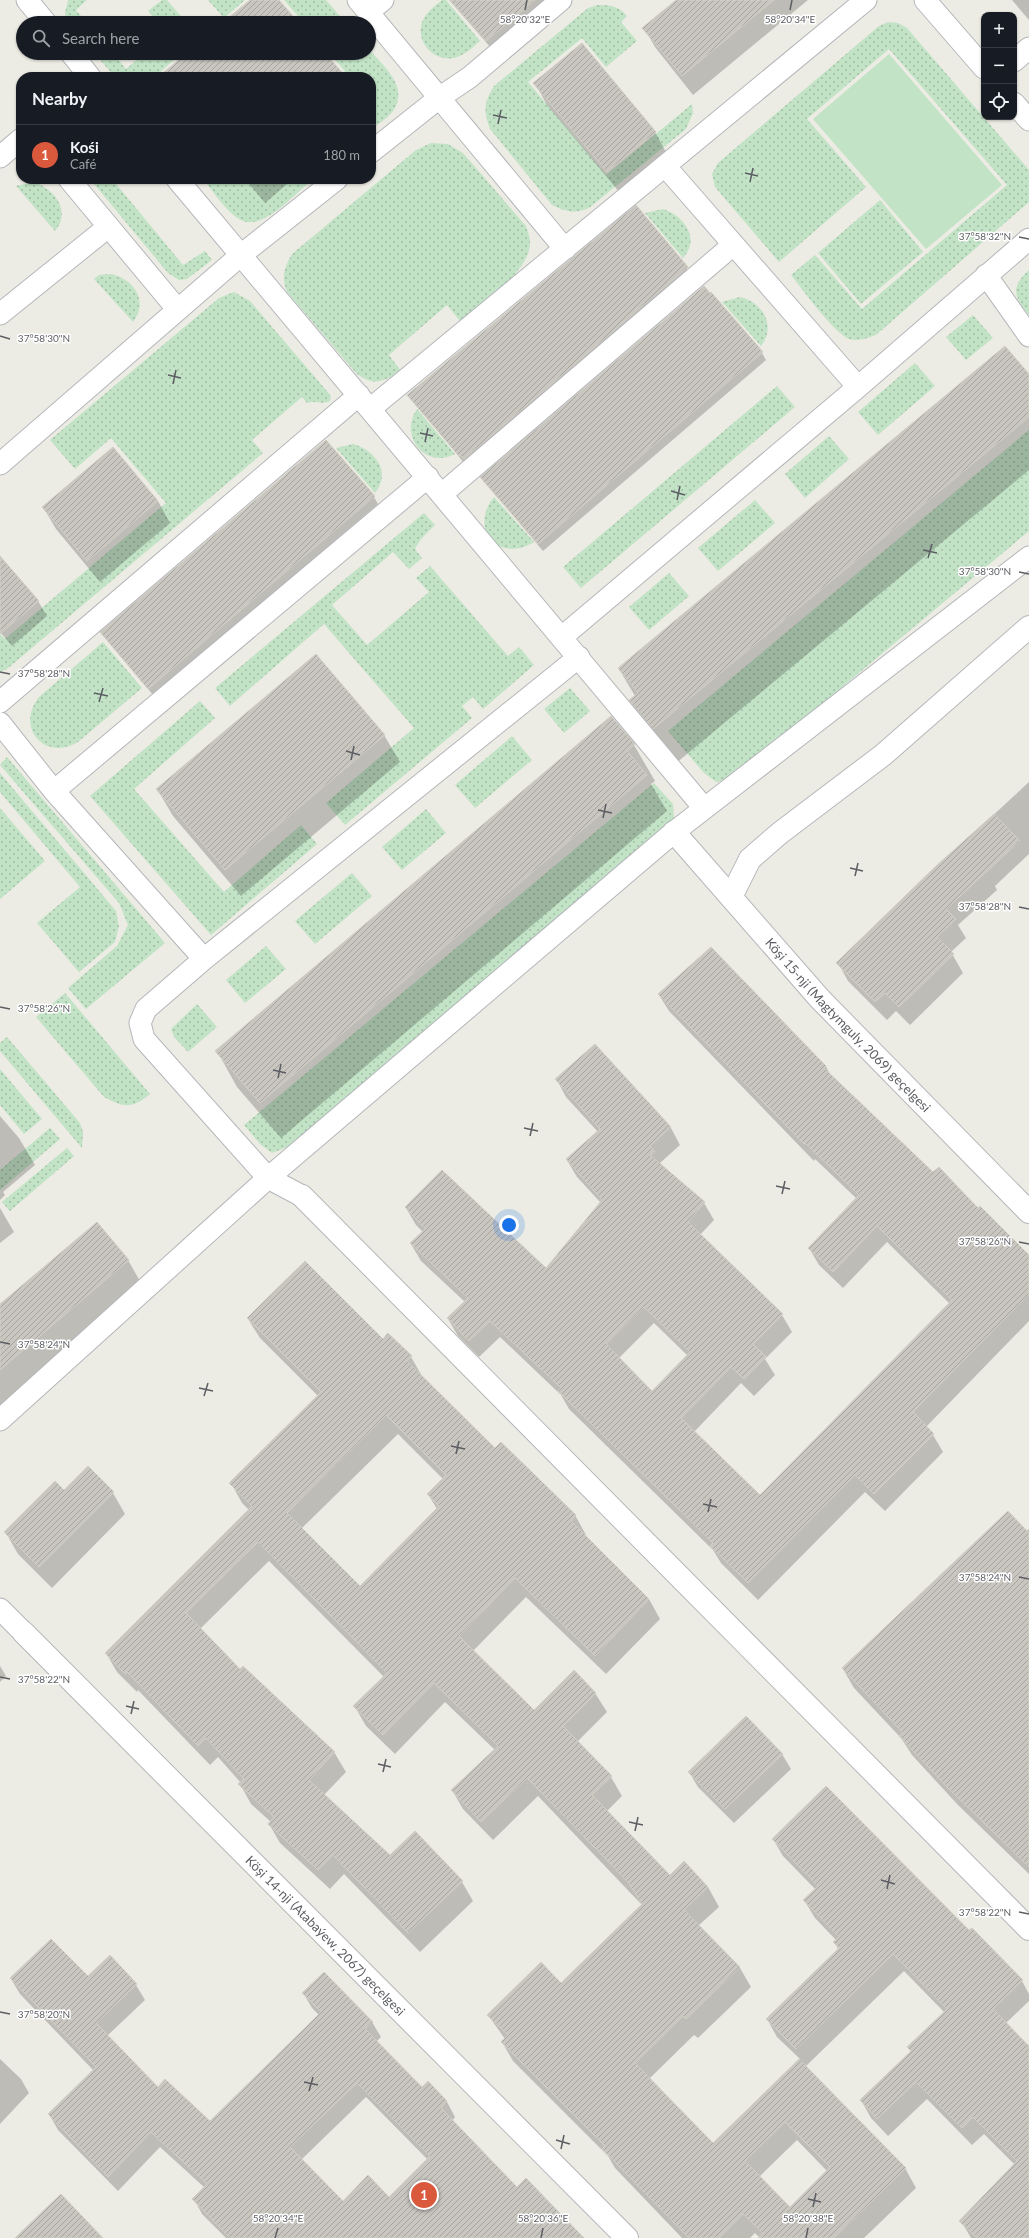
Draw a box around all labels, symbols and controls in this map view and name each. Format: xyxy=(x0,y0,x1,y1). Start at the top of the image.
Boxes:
map controls xyxy=(981,12,1017,120)
button: + xyxy=(981,12,1017,48)
text: 58°20'32"E xyxy=(500,13,550,25)
text: 58°20'34"E xyxy=(765,13,815,25)
search box xyxy=(16,16,376,60)
icon: search xyxy=(30,27,52,49)
text: Search here xyxy=(62,29,139,47)
button: − xyxy=(981,48,1017,84)
button: locate xyxy=(981,84,1017,120)
text: Nearby xyxy=(32,88,87,109)
text: Kośi xyxy=(70,138,99,156)
text: 1 xyxy=(41,147,49,163)
text: 180 m xyxy=(323,147,360,163)
text: Café xyxy=(70,156,96,172)
text: 37°58'32"N xyxy=(959,230,1011,242)
text: 37°58'30"N xyxy=(18,332,70,344)
text: 37°58'30"N xyxy=(959,565,1011,577)
text: 37°58'28"N xyxy=(18,667,70,679)
text: 37°58'28"N xyxy=(959,900,1011,912)
street label: Köşi 15-nji (Magtymguly, 2069) geçelgesi xyxy=(762,935,934,1115)
text: 37°58'26"N xyxy=(18,1002,70,1014)
your location xyxy=(499,1215,519,1235)
text: 37°58'26"N xyxy=(959,1235,1011,1247)
text: 37°58'24"N xyxy=(18,1338,70,1350)
text: 37°58'24"N xyxy=(959,1571,1011,1583)
text: 37°58'22"N xyxy=(18,1673,70,1685)
street label: Köşi 14-nji (Atabaýew, 2067) geçelgesi xyxy=(242,1852,409,2019)
text: 37°58'22"N xyxy=(959,1906,1011,1918)
text: 37°58'20"N xyxy=(18,2008,70,2020)
pin: 1 xyxy=(411,2180,437,2210)
text: 58°20'34"E xyxy=(253,2212,303,2224)
text: 58°20'36"E xyxy=(518,2212,568,2224)
text: 58°20'38"E xyxy=(783,2212,833,2224)

